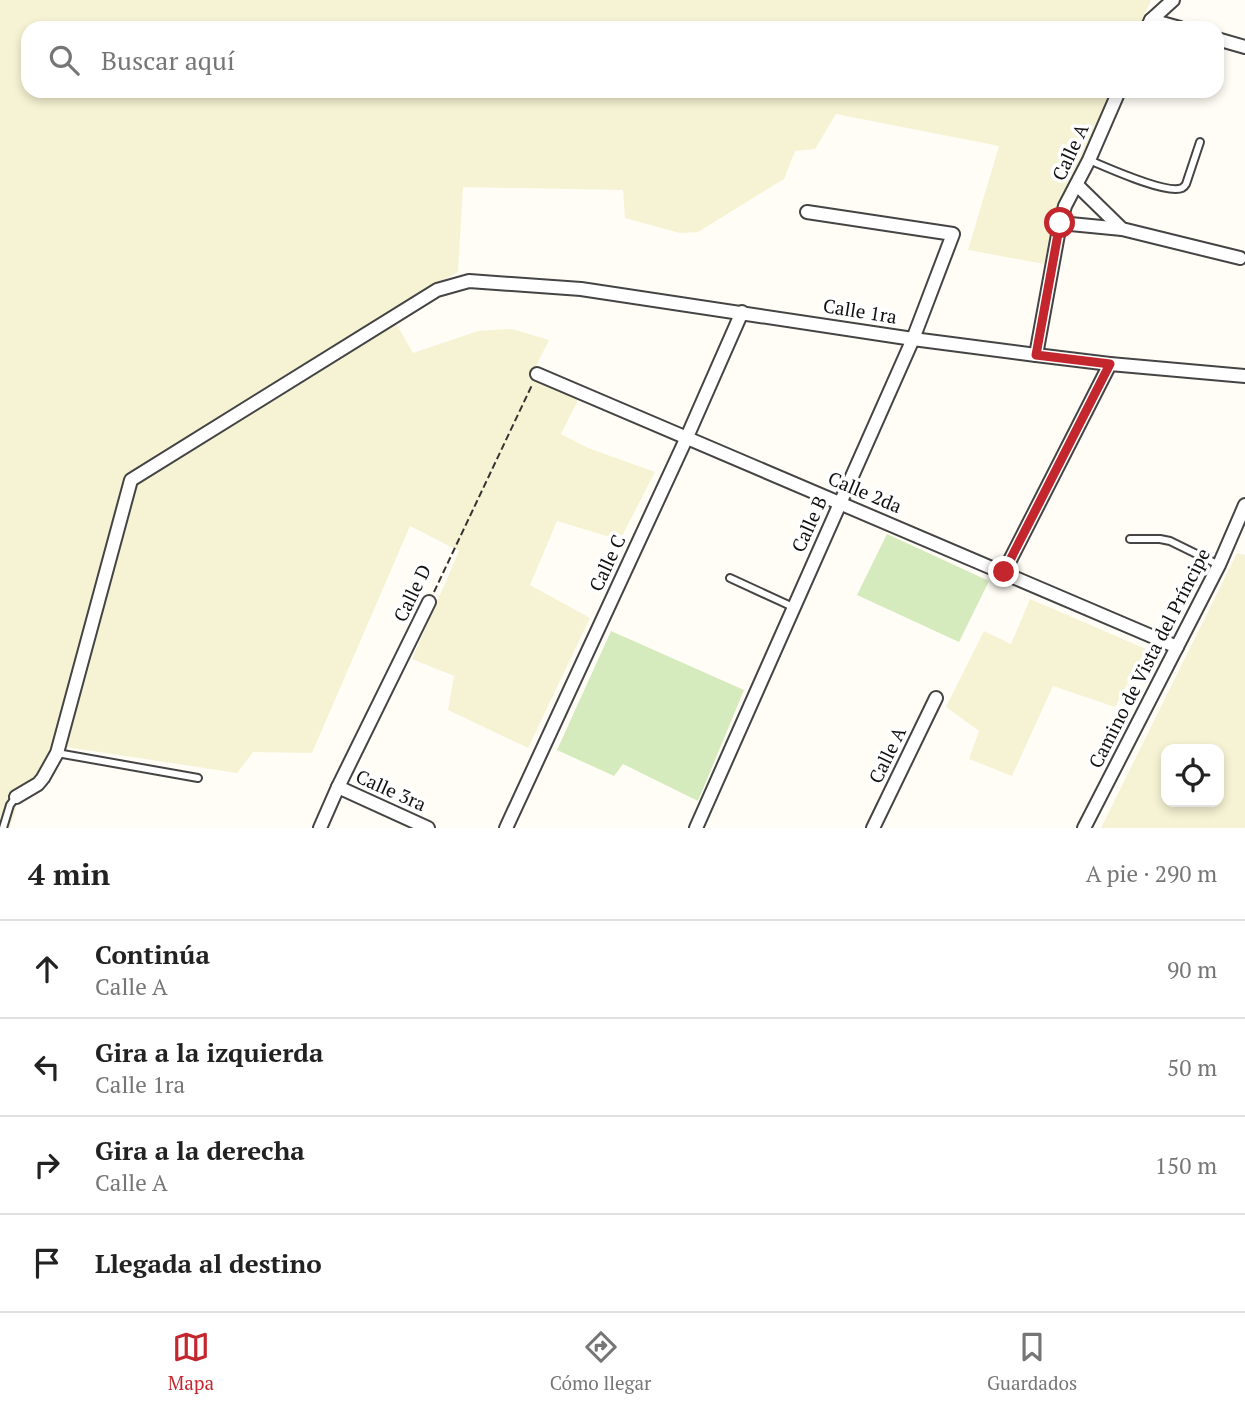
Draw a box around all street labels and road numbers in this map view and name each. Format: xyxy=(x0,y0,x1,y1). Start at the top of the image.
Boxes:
street label: Calle A xyxy=(1046,119,1094,184)
street label: Calle 1ra xyxy=(821,292,899,329)
street label: Calle 2da xyxy=(825,465,906,518)
street label: Calle B xyxy=(785,492,832,556)
street label: Calle C xyxy=(583,530,630,595)
street label: Camino de Vista del Príncipe xyxy=(1082,544,1215,772)
street label: Calle D xyxy=(387,560,436,626)
street label: Calle A xyxy=(862,722,911,787)
street label: Calle 3ra xyxy=(352,763,431,816)

